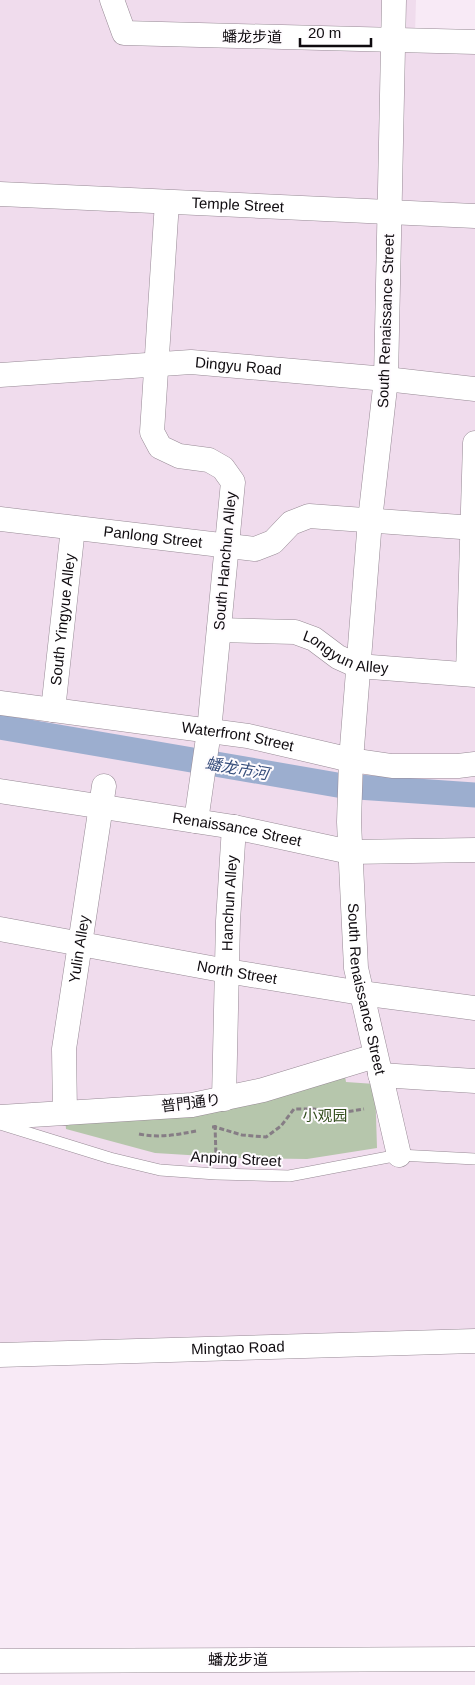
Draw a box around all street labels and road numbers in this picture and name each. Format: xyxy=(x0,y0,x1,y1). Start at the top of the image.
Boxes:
street label: 蟠龙步道 xyxy=(222,27,282,46)
street label: Temple Street xyxy=(191,194,285,215)
street label: South Renaissance Street xyxy=(374,233,397,408)
street label: Dingyu Road xyxy=(194,353,282,378)
street label: South Hanchun Alley xyxy=(210,490,239,631)
street label: Panlong Street xyxy=(103,522,204,551)
street label: South Yingyue Alley xyxy=(47,552,78,686)
street label: Longyun Alley xyxy=(301,627,390,676)
street label: Waterfront Street xyxy=(180,718,296,755)
street label: Renaissance Street xyxy=(171,809,304,849)
street label: Hanchun Alley xyxy=(218,854,240,951)
street label: South Renaissance Street xyxy=(345,903,389,1077)
street label: Yulin Alley xyxy=(65,913,92,984)
street label: North Street xyxy=(196,957,279,987)
street label: 普門通り xyxy=(160,1090,222,1115)
street label: Anping Street xyxy=(190,1148,283,1169)
street label: Mingtao Road xyxy=(191,1338,285,1357)
street label: 蟠龙步道 xyxy=(208,1651,268,1668)

